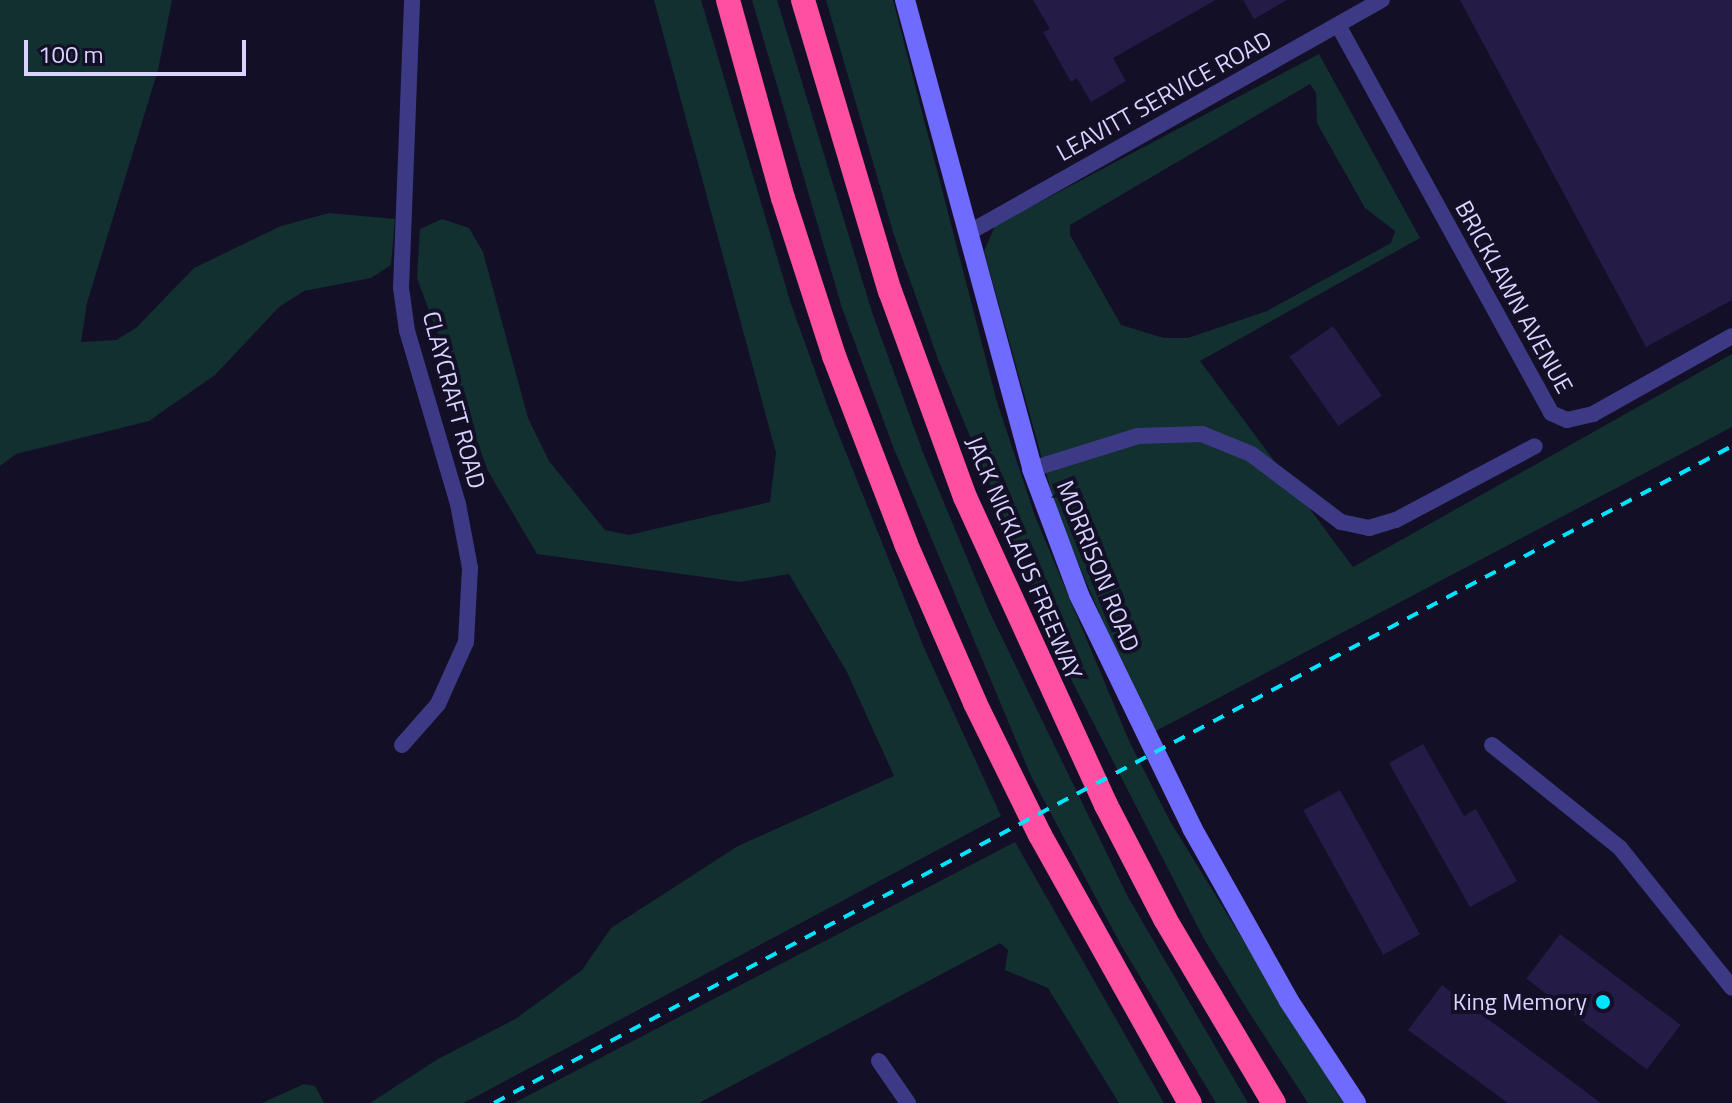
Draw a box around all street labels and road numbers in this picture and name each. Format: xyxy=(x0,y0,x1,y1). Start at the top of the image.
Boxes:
street label: LEAVITT SERVICE ROAD xyxy=(1052,25,1276,167)
street label: BRICKLAWN AVENUE xyxy=(1449,196,1579,398)
street label: CLAYCRAFT ROAD xyxy=(416,308,492,492)
street label: JACK NICKLAUS FREEWAY xyxy=(960,432,1088,684)
street label: MORRISON ROAD xyxy=(1051,476,1145,656)

